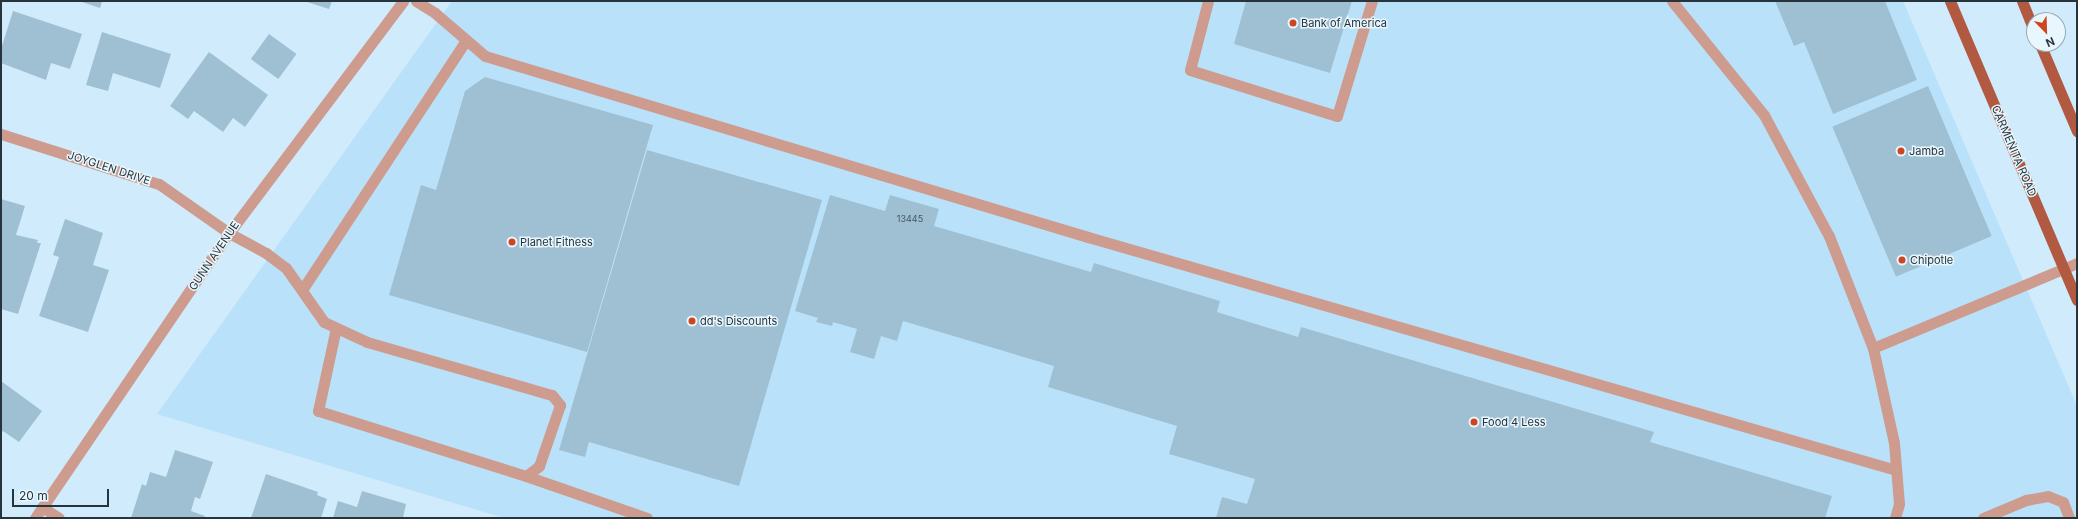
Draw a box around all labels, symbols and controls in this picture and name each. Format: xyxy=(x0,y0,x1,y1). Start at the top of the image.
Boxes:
north arrow xyxy=(2026,12,2066,52)
place label: Bank of America xyxy=(1301,16,1387,30)
marker: Bank of America xyxy=(1288,18,1298,28)
text: N xyxy=(2044,34,2057,50)
street label: CARMENITA ROAD xyxy=(1989,103,2039,199)
place label: Jamba xyxy=(1909,144,1944,158)
marker: Jamba xyxy=(1896,146,1906,156)
street label: JOYGLEN DRIVE xyxy=(66,148,152,188)
house number: 13445 xyxy=(897,214,923,224)
street label: GUNN AVENUE xyxy=(186,219,242,293)
place label: Planet Fitness xyxy=(520,235,593,249)
marker: Planet Fitness xyxy=(507,237,517,247)
place label: Chipotle xyxy=(1910,253,1953,267)
marker: Chipotle xyxy=(1897,255,1907,265)
place label: dd's Discounts xyxy=(700,314,777,328)
marker: dd's Discounts xyxy=(687,316,697,326)
place label: Food 4 Less xyxy=(1482,415,1546,429)
marker: Food 4 Less xyxy=(1469,417,1479,427)
scale bar xyxy=(14,481,111,507)
text: 20 m xyxy=(19,488,48,503)

